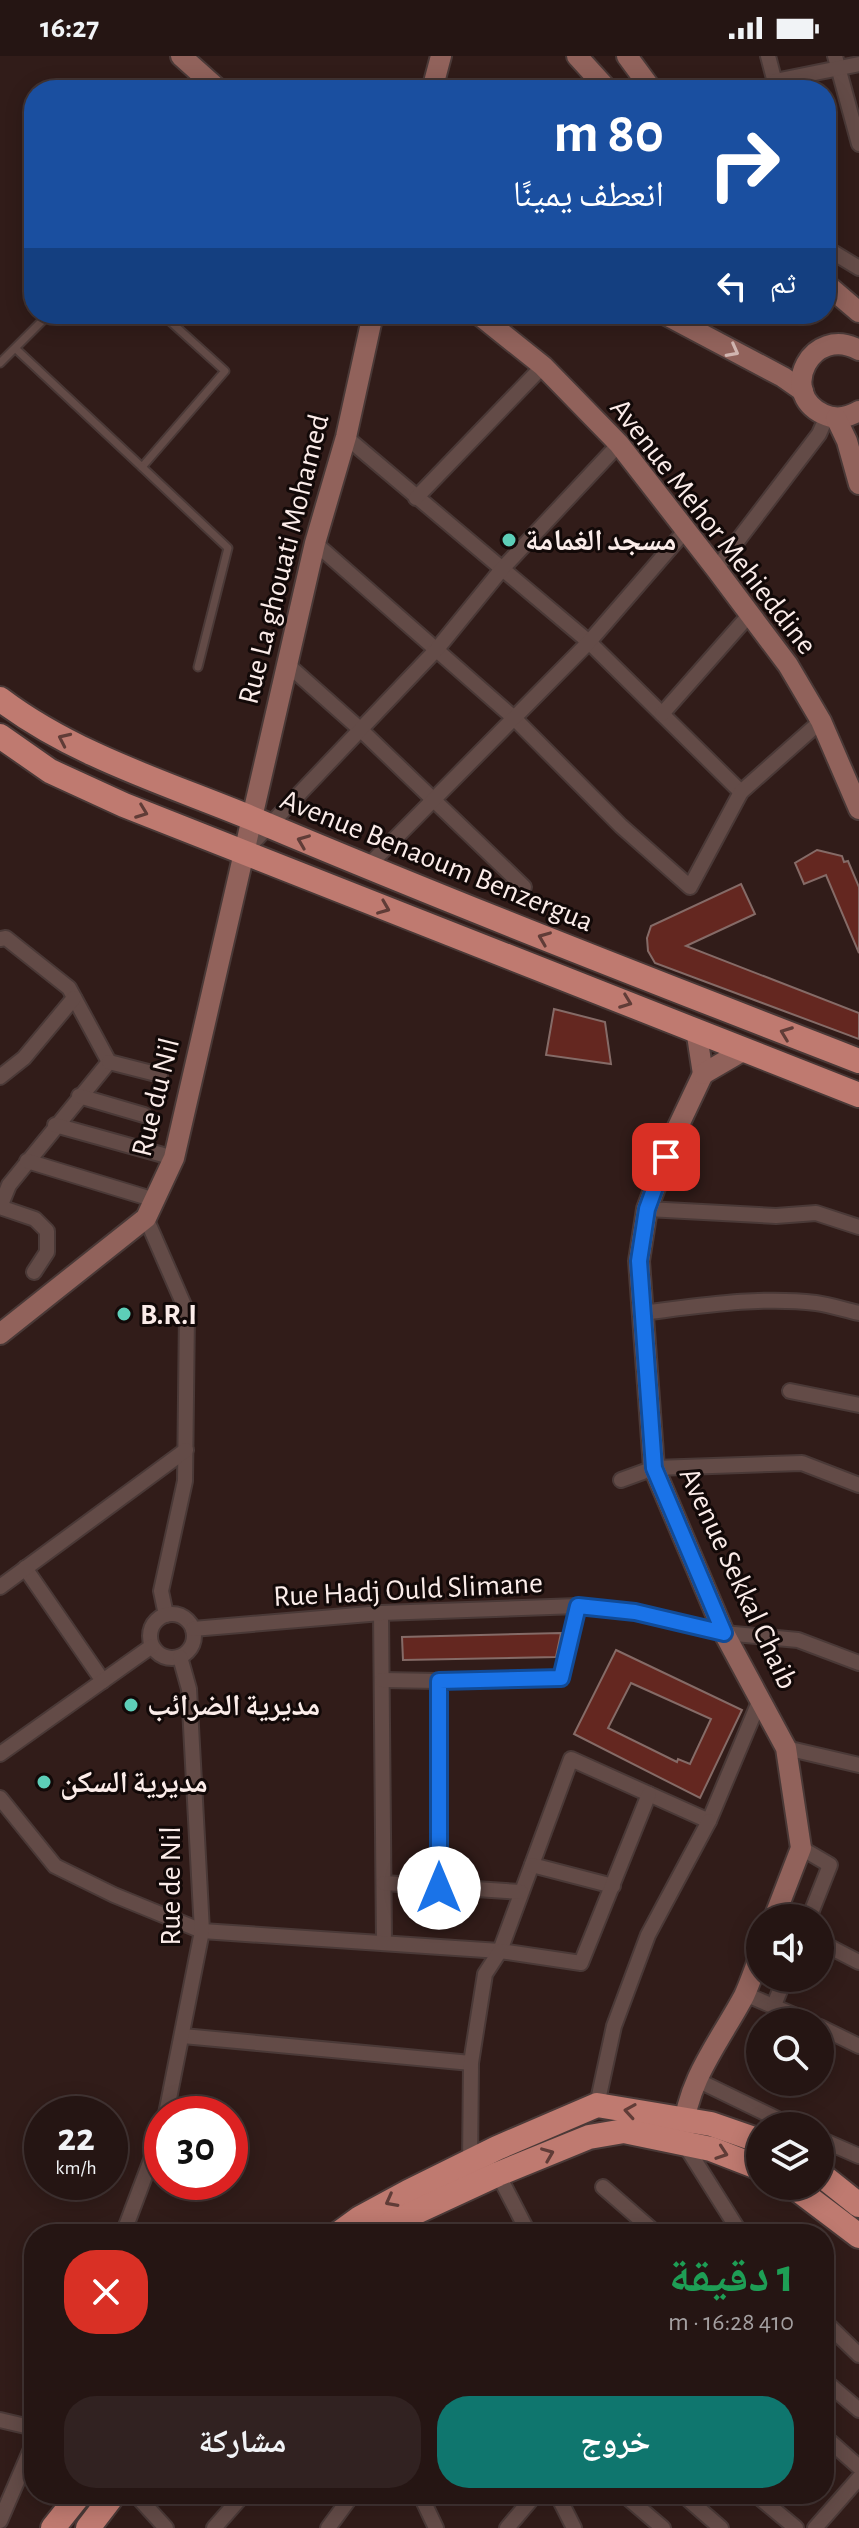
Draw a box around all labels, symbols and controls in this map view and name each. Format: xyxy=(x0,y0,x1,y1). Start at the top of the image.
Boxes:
text: 16:27 xyxy=(40,13,99,43)
text: 80 m xyxy=(554,106,664,162)
icon: right xyxy=(692,112,796,216)
text: انعطف يمينًا xyxy=(513,177,664,213)
icon: left xyxy=(710,264,754,308)
text: ثم xyxy=(770,269,796,299)
one-way arrow xyxy=(725,341,739,356)
street label: Avenue Mehor Mehieddine xyxy=(604,393,822,660)
street label: Rue La ghouati Mohamed xyxy=(233,411,335,707)
place label: مسجد الغمامة xyxy=(525,526,677,556)
marker: مسجد الغمامة xyxy=(500,531,518,549)
one-way arrow xyxy=(58,733,72,749)
street label: Avenue Benaoum Benzergua xyxy=(276,784,597,937)
one-way arrow xyxy=(134,803,148,819)
one-way arrow xyxy=(297,834,311,850)
one-way arrow xyxy=(376,898,390,915)
one-way arrow xyxy=(538,931,552,948)
one-way arrow xyxy=(618,992,632,1009)
one-way arrow xyxy=(780,1026,794,1043)
street label: Rue du Nil xyxy=(127,1035,185,1160)
pin xyxy=(632,1123,700,1191)
icon: arrive xyxy=(644,1135,688,1179)
place label: B.R.I xyxy=(140,1300,197,1330)
marker: B.R.I xyxy=(115,1305,133,1323)
street label: Avenue Sekkal Chaib xyxy=(674,1463,803,1694)
street label: Rue Hadj Ould Slimane xyxy=(272,1568,544,1612)
place label: مديرية الضرائب xyxy=(147,1691,320,1722)
marker: مديرية الضرائب xyxy=(122,1696,140,1714)
place label: مديرية السكن xyxy=(60,1768,208,1800)
marker: مديرية السكن xyxy=(35,1773,53,1791)
street label: Rue de Nil xyxy=(156,1826,186,1946)
position arrow xyxy=(397,1846,481,1930)
map controls xyxy=(746,1904,834,2200)
button: sound xyxy=(746,1904,834,1992)
button: search xyxy=(746,2008,834,2096)
speed limit sign: 30 xyxy=(144,2096,248,2200)
one-way arrow xyxy=(623,2103,637,2120)
button: layers xyxy=(746,2112,834,2200)
text: 22 xyxy=(57,2118,95,2158)
one-way arrow xyxy=(714,2144,728,2160)
one-way arrow xyxy=(540,2147,554,2164)
text: km/h xyxy=(55,2158,97,2178)
one-way arrow xyxy=(385,2191,400,2206)
button: close xyxy=(64,2250,148,2334)
text: 1 دقيقة xyxy=(669,2253,794,2301)
text: 410 m · 16:28 xyxy=(668,2309,794,2335)
button: مشاركة xyxy=(64,2396,421,2488)
button: خروج xyxy=(437,2396,794,2488)

